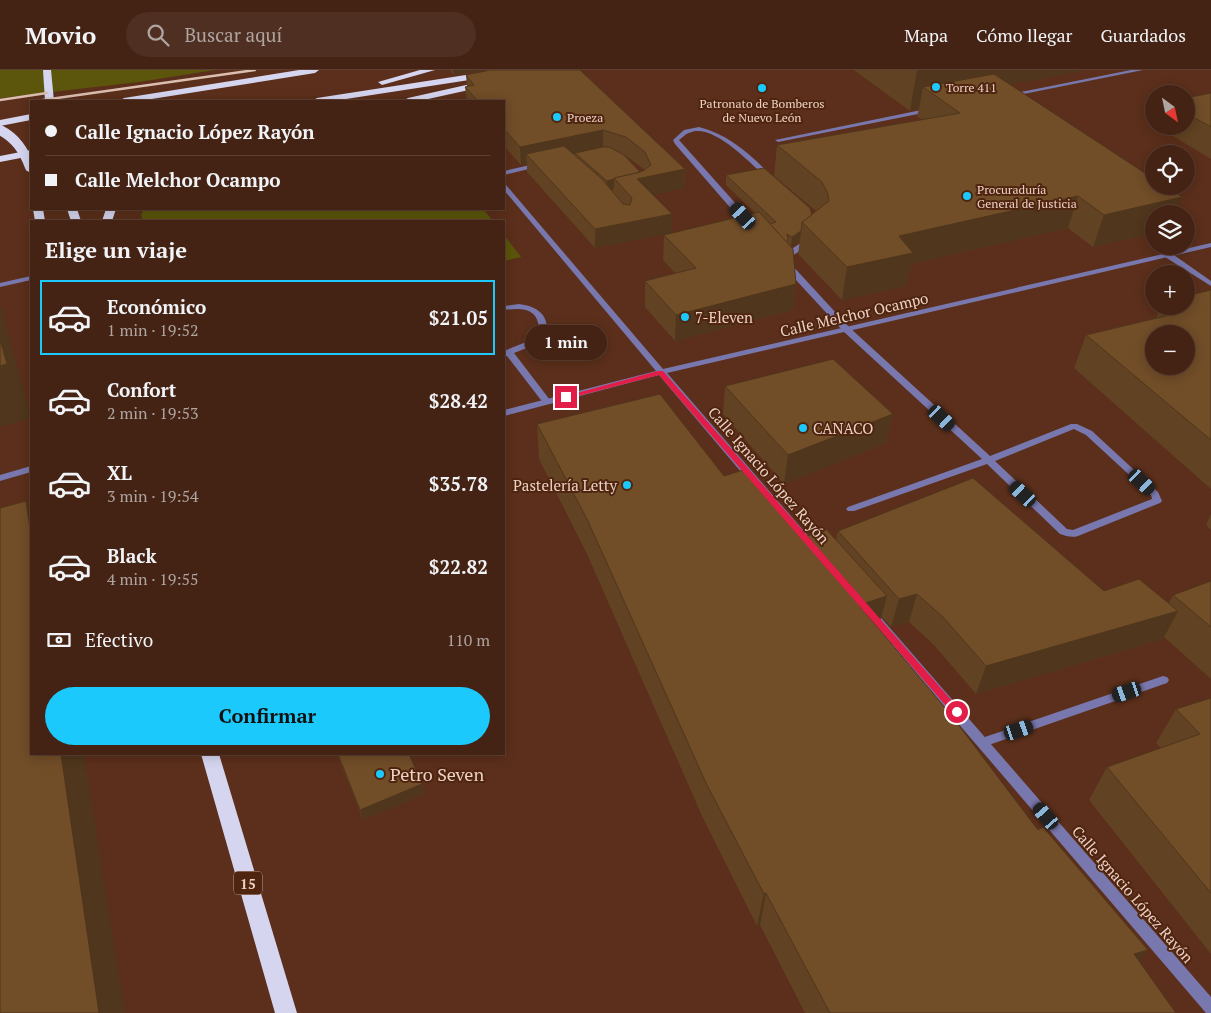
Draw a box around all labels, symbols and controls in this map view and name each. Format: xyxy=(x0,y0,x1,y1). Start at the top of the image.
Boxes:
search box xyxy=(126,12,476,57)
text: Movio xyxy=(25,19,96,51)
icon: search xyxy=(144,21,172,49)
text: Buscar aquí xyxy=(184,22,282,47)
text: Mapa xyxy=(904,23,948,47)
text: Cómo llegar xyxy=(976,23,1072,47)
text: Guardados xyxy=(1100,23,1186,47)
place label: Torre 411 xyxy=(946,80,997,95)
marker: Torre 411 xyxy=(930,81,942,93)
marker: Patronato de Bomberos de Nuevo León xyxy=(756,82,768,94)
north arrow xyxy=(1145,85,1195,135)
map controls xyxy=(1145,85,1195,375)
place label: Patronato de Bomberos de Nuevo León xyxy=(699,96,825,125)
place label: Proeza xyxy=(567,110,603,125)
marker: Proeza xyxy=(551,111,563,123)
text: Calle Ignacio López Rayón xyxy=(75,119,315,144)
button: locate xyxy=(1145,145,1195,195)
text: Calle Melchor Ocampo xyxy=(75,167,281,192)
place label: Procuraduría General de Justicia xyxy=(977,182,1077,211)
marker: Procuraduría General de Justicia xyxy=(961,190,973,202)
car xyxy=(727,200,758,232)
button: layers xyxy=(1145,205,1195,255)
text: Elige un viaje xyxy=(45,235,187,264)
button: + xyxy=(1145,265,1195,315)
street label: Calle Melchor Ocampo xyxy=(778,287,930,341)
text: Económico xyxy=(107,294,206,319)
icon: car xyxy=(47,295,92,340)
text: $21.05 xyxy=(429,305,488,330)
place label: 7-Eleven xyxy=(695,307,753,327)
marker: 7-Eleven xyxy=(679,311,691,323)
text: 1 min · 19:52 xyxy=(107,319,199,341)
callout: 1 min xyxy=(525,325,607,360)
button: − xyxy=(1145,325,1195,375)
text: 1 min xyxy=(544,331,588,353)
text: Confort xyxy=(107,377,176,402)
icon: car xyxy=(47,378,92,423)
route end xyxy=(555,386,577,408)
text: $28.42 xyxy=(429,388,488,413)
text: 2 min · 19:53 xyxy=(107,402,199,424)
street label: Calle Ignacio López Rayón xyxy=(704,402,834,548)
car xyxy=(925,402,958,434)
place label: CANACO xyxy=(813,418,873,438)
marker: CANACO xyxy=(797,422,809,434)
text: XL xyxy=(107,460,132,485)
icon: car xyxy=(47,461,92,506)
car xyxy=(1125,466,1158,498)
text: $35.78 xyxy=(429,471,488,496)
place label: Pastelería Letty xyxy=(513,475,617,495)
car xyxy=(1006,478,1039,510)
marker: Pastelería Letty xyxy=(621,479,633,491)
text: 3 min · 19:54 xyxy=(107,485,199,507)
text: Black xyxy=(107,543,157,568)
icon: car xyxy=(47,544,92,589)
text: $22.82 xyxy=(429,554,488,579)
text: 4 min · 19:55 xyxy=(107,568,199,590)
icon: cash xyxy=(45,626,73,654)
text: Efectivo xyxy=(85,627,153,652)
text: 110 m xyxy=(447,629,490,651)
car xyxy=(1110,680,1143,704)
button: Confirmar xyxy=(45,687,490,745)
route start xyxy=(946,701,968,723)
car xyxy=(1002,718,1035,742)
place label: Petro Seven xyxy=(390,762,484,786)
marker: Petro Seven xyxy=(374,768,386,780)
car xyxy=(1030,800,1061,832)
street label: Calle Ignacio López Rayón xyxy=(1068,821,1198,967)
road number: 15 xyxy=(234,871,262,894)

